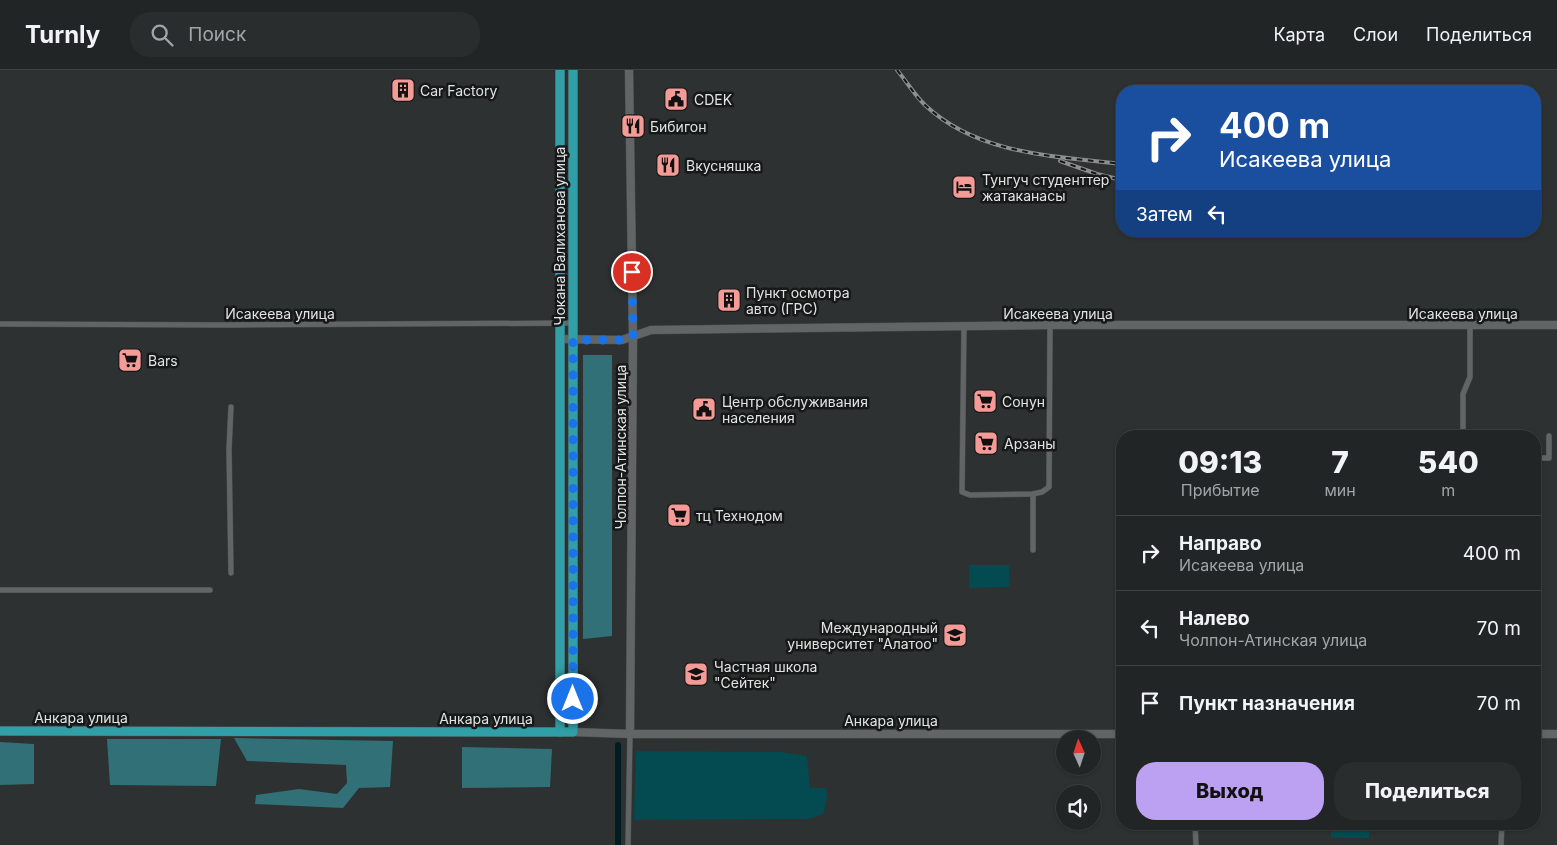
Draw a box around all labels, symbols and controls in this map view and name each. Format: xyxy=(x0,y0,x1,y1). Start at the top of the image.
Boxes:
search box xyxy=(130,12,480,57)
text: Turnly xyxy=(25,20,100,49)
icon: search xyxy=(148,21,176,49)
text: Поиск xyxy=(188,23,246,46)
text: Карта xyxy=(1273,24,1325,45)
text: Слои xyxy=(1353,24,1398,45)
text: Поделиться xyxy=(1426,24,1532,45)
building icon: Car Factory xyxy=(390,77,416,103)
place label: Car Factory xyxy=(420,82,497,99)
public building icon: CDEK xyxy=(663,86,689,112)
place label: CDEK xyxy=(694,91,733,108)
text: 400 m xyxy=(1219,104,1330,146)
icon: right xyxy=(1136,105,1201,170)
restaurant icon: Бибигон xyxy=(620,113,646,139)
place label: Бибигон xyxy=(650,118,706,135)
text: Исакеева улица xyxy=(1219,146,1391,172)
street label: Чокана Валиханова улица xyxy=(551,147,568,325)
restaurant icon: Вкусняшка xyxy=(655,152,681,178)
place label: Вкусняшка xyxy=(686,157,761,174)
place label: Тунгуч студенттер жатаканасы xyxy=(982,171,1109,204)
hotel icon: Тунгуч студенттер жатаканасы xyxy=(951,174,977,200)
icon: left xyxy=(1203,200,1231,228)
text: Затем xyxy=(1136,203,1193,226)
pin xyxy=(611,251,653,293)
icon: arrive xyxy=(618,258,646,286)
place label: Пункт осмотра авто (ГРС) xyxy=(746,284,850,317)
building icon: Пункт осмотра авто (ГРС) xyxy=(716,287,742,313)
street label: Исакеева улица xyxy=(225,305,335,322)
street label: Исакеева улица xyxy=(1003,305,1113,322)
street label: Исакеева улица xyxy=(1408,305,1518,322)
supermarket icon: Bars xyxy=(117,347,143,373)
place label: Bars xyxy=(148,352,178,369)
street label: Чолпон-Атинская улица xyxy=(612,365,629,529)
supermarket icon: Сонун xyxy=(972,388,998,414)
place label: Центр обслуживания населения xyxy=(722,393,868,426)
place label: Сонун xyxy=(1002,393,1045,410)
public building icon: Центр обслуживания населения xyxy=(691,396,717,422)
supermarket icon: Арзаны xyxy=(973,430,999,456)
place label: Арзаны xyxy=(1004,435,1056,452)
text: 09:13 xyxy=(1178,444,1262,480)
text: 7 xyxy=(1331,444,1349,480)
text: 540 xyxy=(1418,444,1479,480)
text: Прибытие xyxy=(1181,480,1260,500)
text: мин xyxy=(1324,480,1356,500)
text: m xyxy=(1441,480,1455,500)
supermarket icon: тц Технодом xyxy=(666,502,692,528)
place label: тц Технодом xyxy=(696,507,783,524)
text: Направо xyxy=(1179,532,1262,555)
icon: right xyxy=(1136,539,1164,567)
text: 400 m xyxy=(1463,542,1521,565)
text: Исакеева улица xyxy=(1179,555,1304,575)
text: Налево xyxy=(1179,607,1250,630)
icon: left xyxy=(1136,614,1164,642)
text: 70 m xyxy=(1477,617,1521,640)
place label: Международный университет "Алатоо" xyxy=(787,619,938,652)
school or university icon: Международный университет "Алатоо" xyxy=(942,622,968,648)
text: Чолпон-Атинская улица xyxy=(1179,630,1367,650)
place label: Частная школа "Сейтек" xyxy=(714,658,817,691)
school or university icon: Частная школа "Сейтек" xyxy=(683,661,709,687)
position arrow xyxy=(546,672,598,724)
icon: arrive xyxy=(1136,689,1164,717)
text: Пункт назначения xyxy=(1179,692,1355,715)
text: 70 m xyxy=(1477,692,1521,715)
street label: Анкара улица xyxy=(34,709,128,726)
street label: Анкара улица xyxy=(439,710,533,727)
street label: Анкара улица xyxy=(844,712,938,729)
north arrow xyxy=(1056,730,1101,775)
map controls xyxy=(1056,730,1101,830)
button: Выход xyxy=(1136,762,1324,820)
button: Поделиться xyxy=(1334,762,1521,820)
button: sound xyxy=(1056,785,1101,830)

